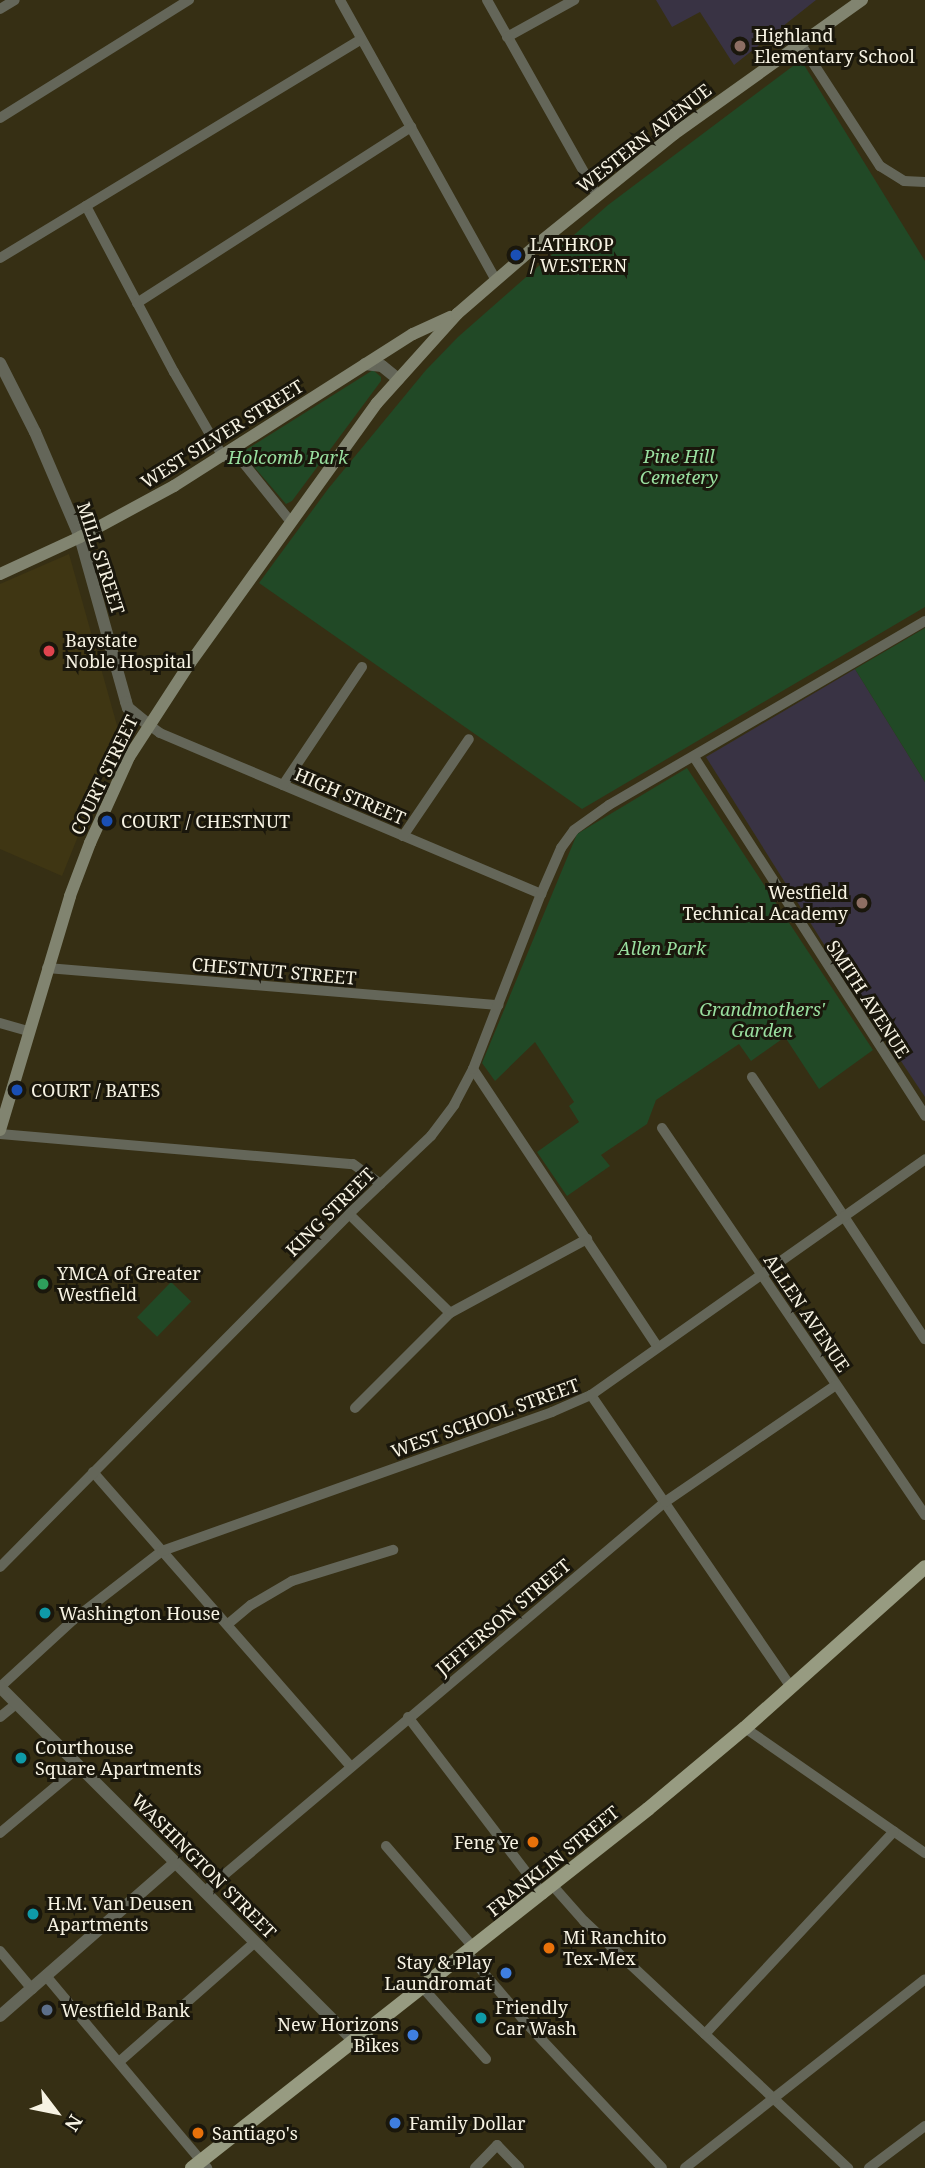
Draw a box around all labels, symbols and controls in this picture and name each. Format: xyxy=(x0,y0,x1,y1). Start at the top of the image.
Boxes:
place label: Highland Elementary School xyxy=(754,25,915,68)
marker: Highland Elementary School xyxy=(732,38,748,54)
street label: WESTERN AVENUE xyxy=(573,79,715,197)
place label: LATHROP / WESTERN xyxy=(530,234,627,276)
marker: LATHROP / WESTERN xyxy=(508,247,524,263)
street label: WEST SILVER STREET xyxy=(137,375,307,493)
park label: Holcomb Park xyxy=(228,446,348,468)
park label: Pine Hill Cemetery xyxy=(640,446,718,489)
street label: MILL STREET xyxy=(73,499,129,617)
place label: Baystate Noble Hospital xyxy=(65,630,192,672)
marker: Baystate Noble Hospital xyxy=(39,641,59,661)
street label: COURT STREET xyxy=(66,712,142,838)
street label: HIGH STREET xyxy=(291,763,409,829)
place label: COURT / CHESTNUT xyxy=(121,810,290,832)
marker: COURT / CHESTNUT xyxy=(99,813,115,829)
place label: Westfield Technical Academy xyxy=(683,882,848,924)
marker: Westfield Technical Academy xyxy=(854,895,870,911)
street label: SMITH AVENUE xyxy=(822,936,914,1062)
park label: Allen Park xyxy=(618,937,706,959)
street label: CHESTNUT STREET xyxy=(191,953,357,989)
park label: Grandmothers' Garden xyxy=(699,999,825,1042)
place label: COURT / BATES xyxy=(31,1079,160,1101)
marker: COURT / BATES xyxy=(9,1082,25,1098)
street label: KING STREET xyxy=(281,1163,379,1261)
street label: ALLEN AVENUE xyxy=(760,1250,854,1376)
place label: YMCA of Greater Westfield xyxy=(57,1263,201,1306)
marker: YMCA of Greater Westfield xyxy=(35,1276,51,1292)
street label: WEST SCHOOL STREET xyxy=(388,1374,582,1462)
street label: JEFFERSON STREET xyxy=(431,1554,575,1680)
place label: Washington House xyxy=(59,1602,220,1624)
marker: Washington House xyxy=(37,1605,53,1621)
place label: Courthouse Square Apartments xyxy=(35,1737,202,1780)
marker: Courthouse Square Apartments xyxy=(13,1750,29,1766)
street label: WASHINGTON STREET xyxy=(127,1789,281,1943)
street label: FRANKLIN STREET xyxy=(483,1801,623,1921)
place label: Feng Ye xyxy=(454,1831,519,1853)
marker: Feng Ye xyxy=(525,1834,541,1850)
place label: H.M. Van Deusen Apartments xyxy=(47,1893,193,1936)
marker: H.M. Van Deusen Apartments xyxy=(25,1906,41,1922)
place label: Mi Ranchito Tex-Mex xyxy=(563,1927,667,1969)
marker: Mi Ranchito Tex-Mex xyxy=(541,1940,557,1956)
place label: Stay & Play Laundromat xyxy=(384,1952,492,1994)
marker: Stay & Play Laundromat xyxy=(498,1965,514,1981)
place label: Friendly Car Wash xyxy=(495,1997,577,2039)
place label: Westfield Bank xyxy=(61,1999,190,2021)
marker: Westfield Bank xyxy=(39,2002,55,2018)
marker: Friendly Car Wash xyxy=(473,2010,489,2026)
place label: New Horizons Bikes xyxy=(277,2014,399,2056)
marker: New Horizons Bikes xyxy=(405,2027,421,2043)
north arrow xyxy=(21,2077,91,2147)
text: N xyxy=(59,2110,89,2136)
place label: Family Dollar xyxy=(409,2112,525,2134)
marker: Family Dollar xyxy=(387,2115,403,2131)
place label: Santiago's xyxy=(212,2122,298,2144)
marker: Santiago's xyxy=(190,2125,206,2141)

